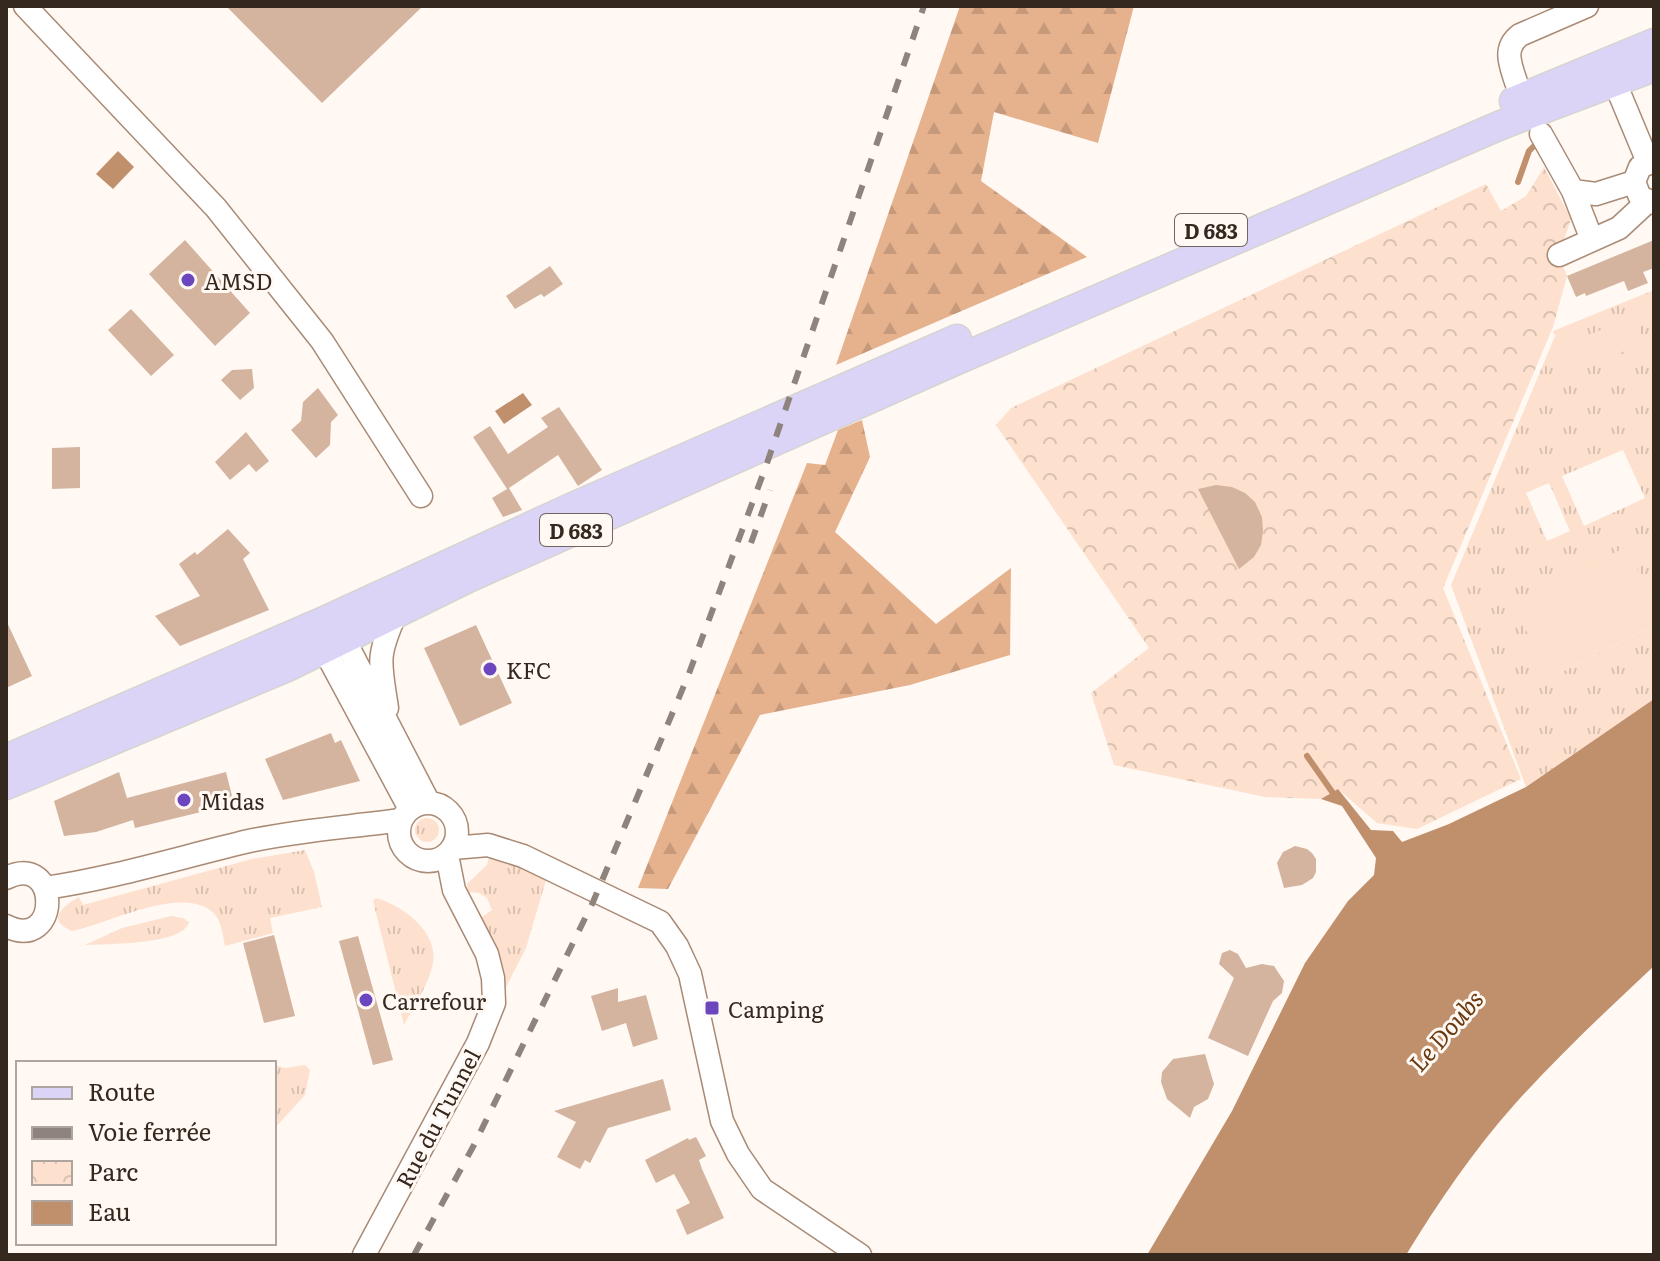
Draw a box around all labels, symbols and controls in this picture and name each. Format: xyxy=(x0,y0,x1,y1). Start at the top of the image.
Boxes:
road number: D 683 xyxy=(1175,214,1247,246)
place label: AMSD xyxy=(204,264,272,297)
marker: AMSD xyxy=(179,271,197,289)
road number: D 683 xyxy=(540,514,612,546)
place label: KFC xyxy=(506,653,551,686)
marker: KFC xyxy=(481,660,499,678)
place label: Midas xyxy=(200,784,264,817)
marker: Midas xyxy=(175,791,193,809)
water label: Le Doubs xyxy=(1400,982,1490,1078)
place label: Carrefour xyxy=(382,984,487,1017)
marker: Carrefour xyxy=(357,991,375,1009)
place label: Camping xyxy=(728,992,824,1025)
marker: Camping xyxy=(703,999,721,1017)
street label: Rue du Tunnel xyxy=(386,1043,488,1193)
legend xyxy=(16,1061,276,1245)
text: Route xyxy=(88,1073,155,1108)
text: Voie ferrée xyxy=(88,1113,211,1148)
text: Parc xyxy=(88,1153,138,1188)
text: Eau xyxy=(88,1193,131,1228)

